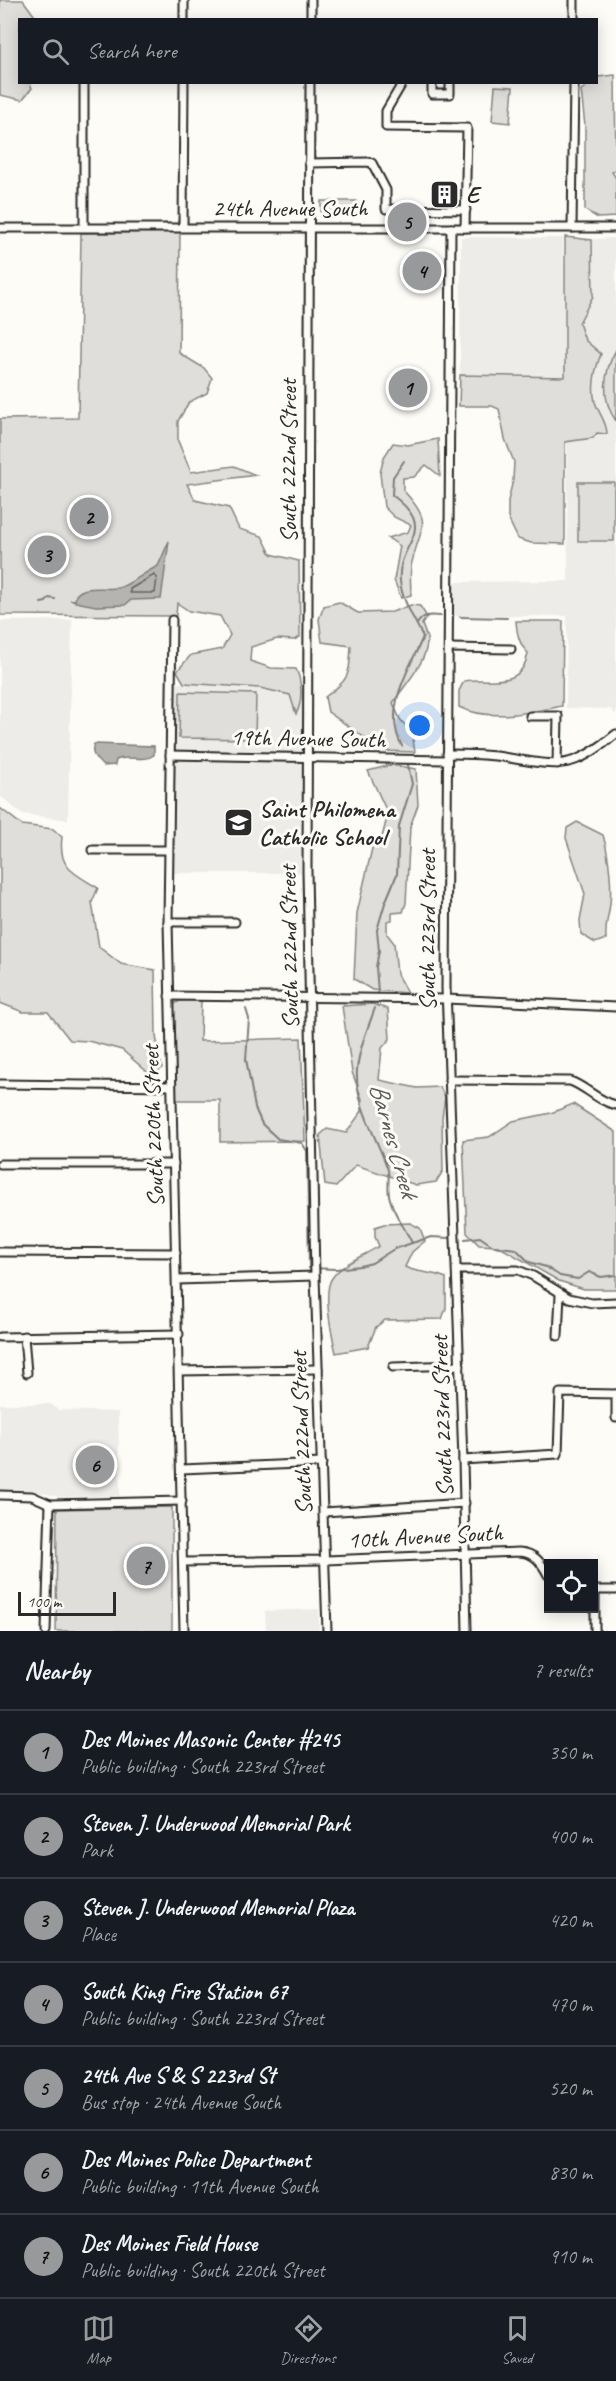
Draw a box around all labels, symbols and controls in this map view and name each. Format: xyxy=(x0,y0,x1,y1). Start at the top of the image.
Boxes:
search box xyxy=(18,18,598,84)
icon: search xyxy=(39,35,72,68)
text: Search here xyxy=(87,37,177,65)
building icon: E xyxy=(429,179,461,211)
place label: E xyxy=(466,180,482,210)
street label: 24th Avenue South xyxy=(213,193,369,223)
pin: 5 xyxy=(388,200,426,244)
pin: 4 xyxy=(402,248,442,294)
pin: 1 xyxy=(388,366,428,410)
street label: South 222nd Street xyxy=(273,377,303,543)
pin: 2 xyxy=(70,494,109,540)
pin: 3 xyxy=(28,532,66,578)
your location xyxy=(405,711,434,740)
street label: 19th Avenue South xyxy=(230,722,387,754)
place label: Saint Philomena Catholic School xyxy=(259,794,397,852)
school or university icon: Saint Philomena Catholic School xyxy=(222,807,254,839)
street label: South 223rd Street xyxy=(412,847,442,1011)
street label: South 222nd Street xyxy=(273,863,305,1029)
street label: South 220th Street xyxy=(135,1042,171,1208)
water label: Barnes Creek xyxy=(362,1079,427,1205)
street label: South 223rd Street xyxy=(424,1333,460,1497)
street label: South 222nd Street xyxy=(283,1349,319,1515)
pin: 6 xyxy=(76,1442,115,1488)
street label: 10th Avenue South xyxy=(347,1517,504,1555)
pin: 7 xyxy=(126,1544,166,1588)
map controls xyxy=(544,1559,598,1613)
button: locate xyxy=(544,1559,598,1613)
scale bar xyxy=(18,1589,116,1616)
text: 100 m xyxy=(27,1592,61,1612)
text: Nearby xyxy=(24,1654,89,1687)
text: 7 results xyxy=(533,1658,592,1683)
text: Des Moines Masonic Center #245 xyxy=(81,1726,340,1754)
text: 1 xyxy=(39,1740,48,1765)
text: 350 m xyxy=(549,1740,592,1765)
text: Public building · South 223rd Street xyxy=(81,1754,324,1779)
text: Steven J. Underwood Memorial Park xyxy=(81,1810,349,1838)
text: 2 xyxy=(39,1824,48,1849)
text: 400 m xyxy=(549,1824,592,1849)
text: Park xyxy=(81,1838,113,1863)
text: Steven J. Underwood Memorial Plaza xyxy=(81,1894,354,1922)
text: 3 xyxy=(39,1908,48,1933)
text: 420 m xyxy=(549,1908,592,1933)
text: Place xyxy=(81,1922,116,1947)
text: South King Fire Station 67 xyxy=(81,1978,287,2006)
text: 4 xyxy=(39,1992,48,2017)
text: 470 m xyxy=(549,1992,592,2017)
text: Public building · South 223rd Street xyxy=(81,2006,324,2031)
text: 24th Ave S & S 223rd St xyxy=(81,2062,275,2090)
text: 5 xyxy=(39,2076,48,2101)
text: 520 m xyxy=(549,2076,592,2101)
text: Bus stop · 24th Avenue South xyxy=(81,2090,281,2115)
text: Des Moines Police Department xyxy=(81,2146,310,2174)
text: 6 xyxy=(39,2160,48,2185)
text: 830 m xyxy=(549,2160,592,2185)
text: Public building · 11th Avenue South xyxy=(81,2174,318,2199)
text: Des Moines Field House xyxy=(81,2230,257,2258)
text: 7 xyxy=(39,2244,48,2269)
text: 910 m xyxy=(549,2244,592,2269)
text: Public building · South 220th Street xyxy=(81,2258,325,2283)
tab: Map xyxy=(82,2312,115,2368)
tab: Directions xyxy=(280,2312,336,2368)
tab: Saved xyxy=(501,2312,534,2368)

